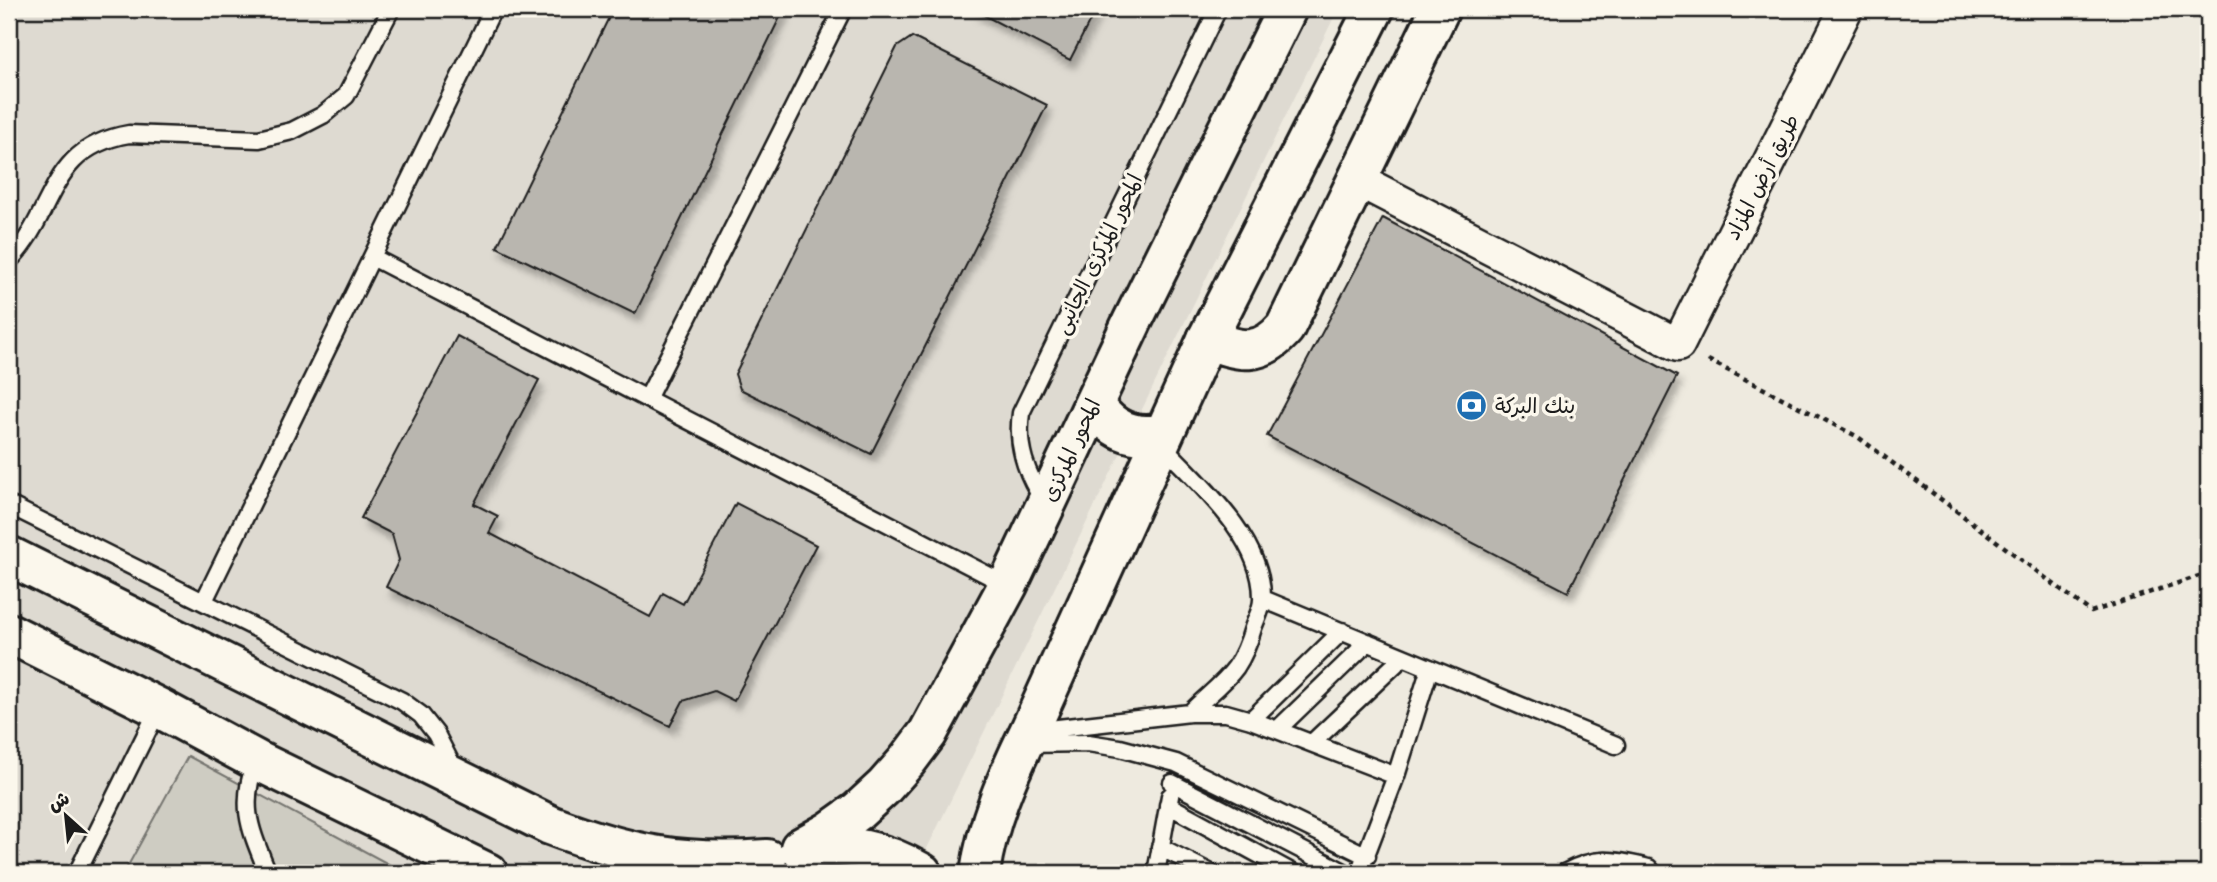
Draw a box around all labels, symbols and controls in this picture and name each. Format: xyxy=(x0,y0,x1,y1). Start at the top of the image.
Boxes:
street label: طريق أرض المزاد xyxy=(1717,109,1804,244)
street label: المحور المركزى الجانبى xyxy=(1046,169,1149,339)
bank icon: بنك البركة xyxy=(1455,389,1489,423)
place label: بنك البركة xyxy=(1495,391,1575,419)
street label: المحور المركزى xyxy=(1034,393,1106,506)
north arrow xyxy=(32,780,102,850)
text: ش xyxy=(43,784,73,816)

